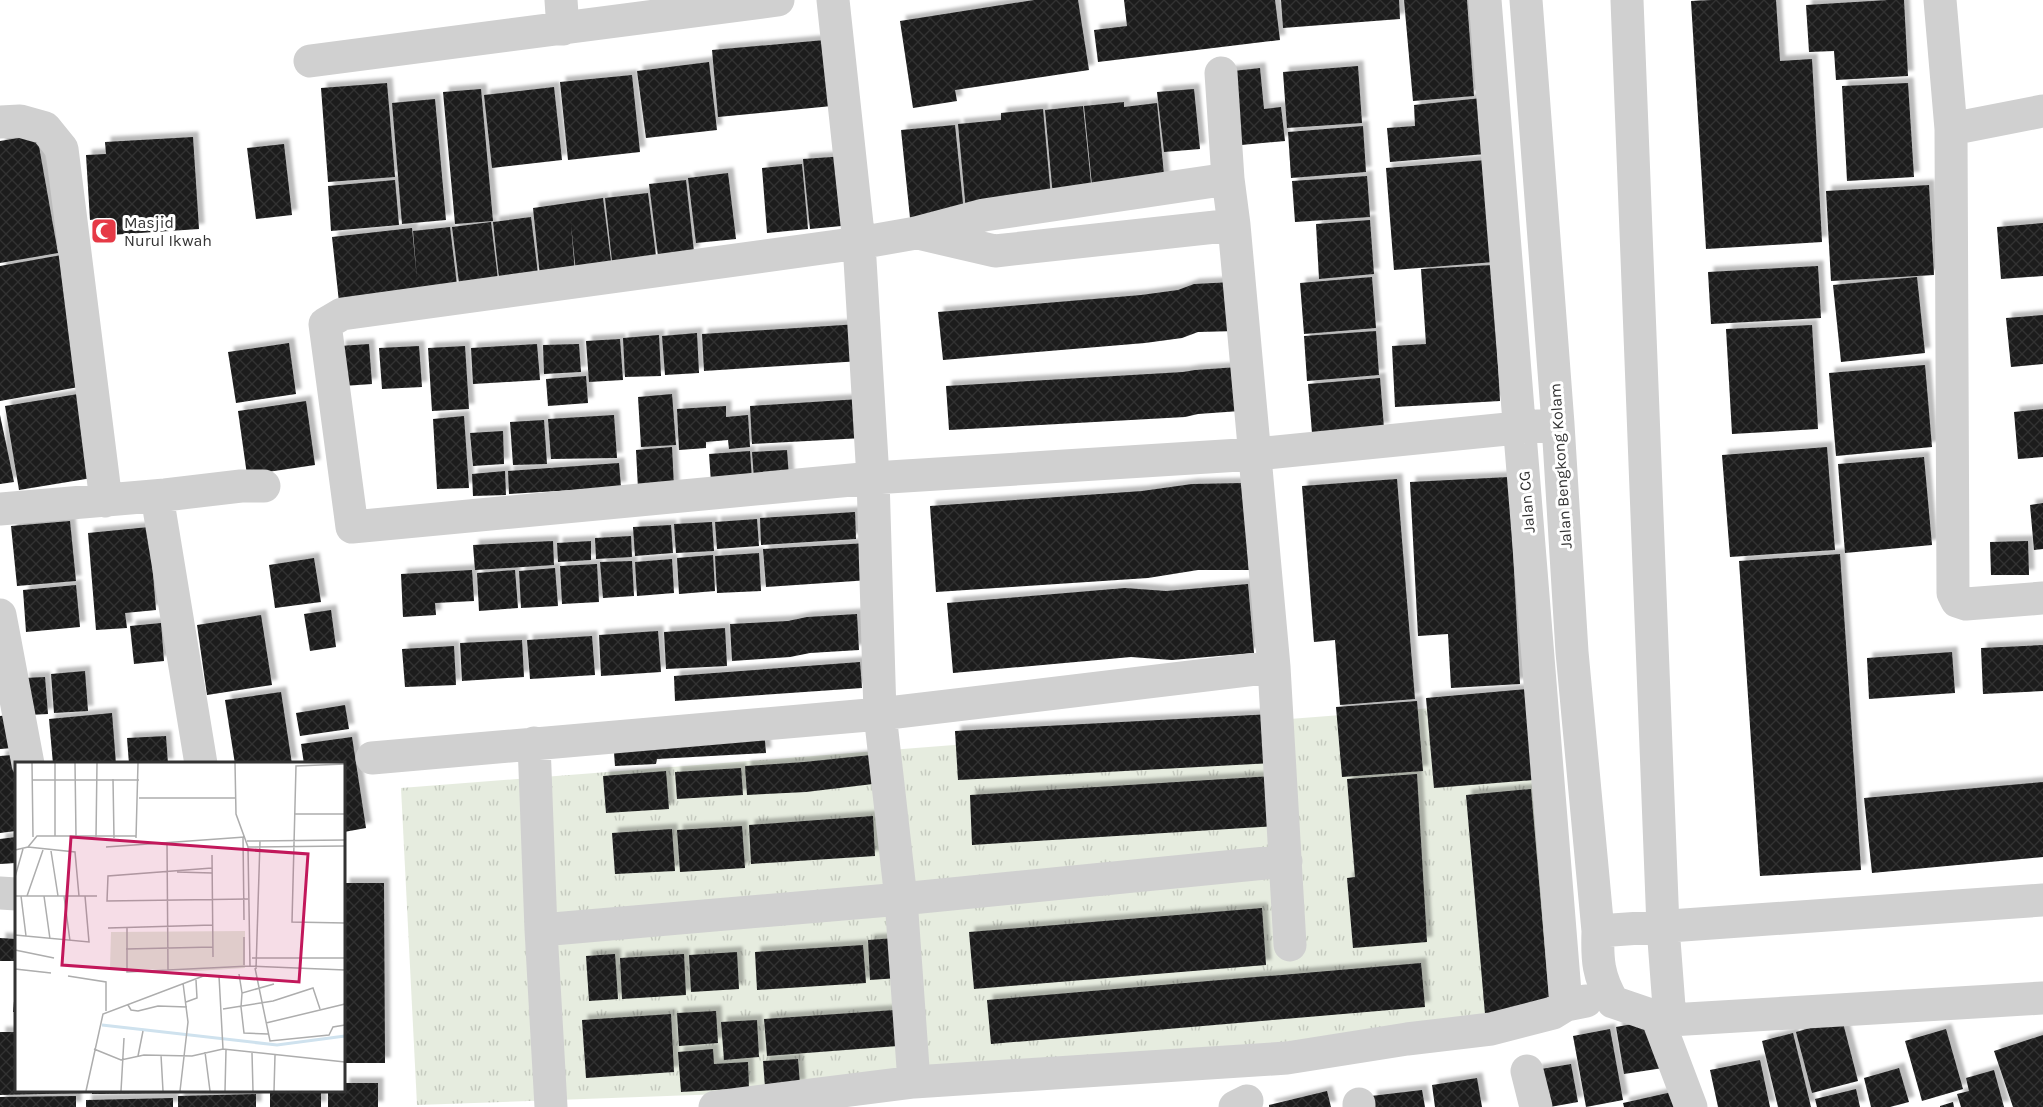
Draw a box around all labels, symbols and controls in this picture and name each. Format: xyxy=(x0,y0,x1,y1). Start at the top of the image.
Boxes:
place label: Masjid Nurul Ikwah xyxy=(124,213,212,250)
mosque icon: Masjid Nurul Ikwah xyxy=(89,216,119,246)
street label: Jalan Bengkong Kolam xyxy=(1545,383,1576,549)
street label: Jalan CG xyxy=(1514,470,1539,534)
inset map xyxy=(15,762,345,1092)

